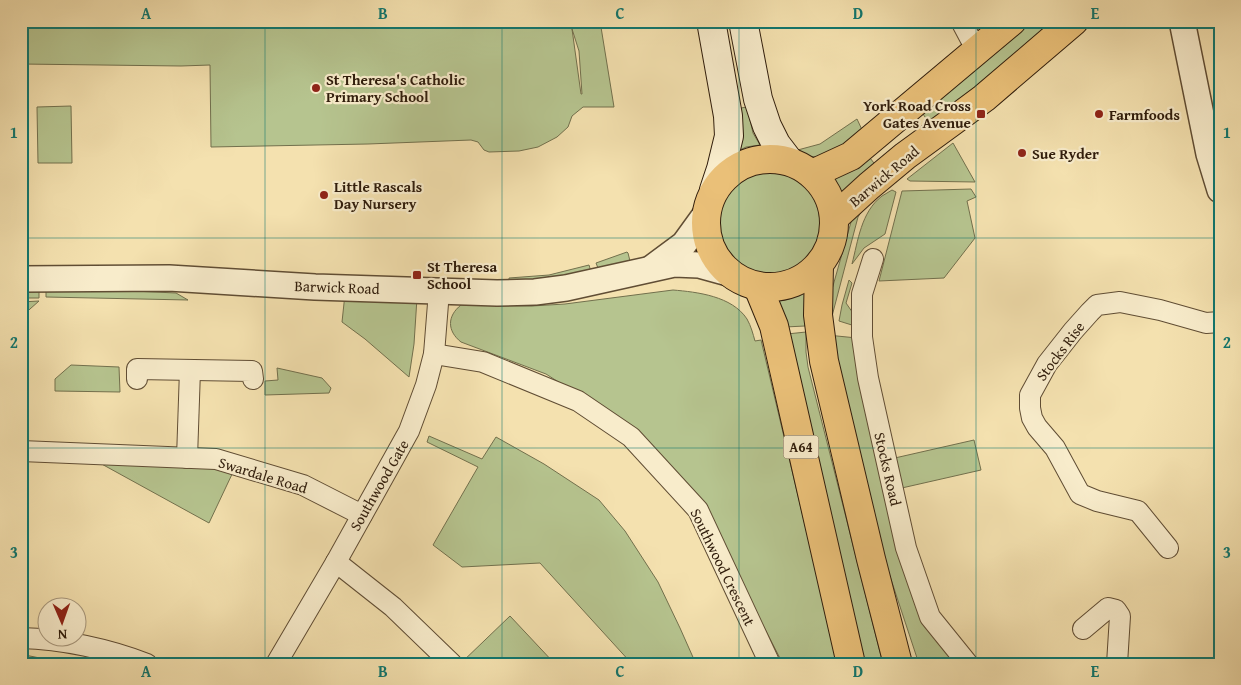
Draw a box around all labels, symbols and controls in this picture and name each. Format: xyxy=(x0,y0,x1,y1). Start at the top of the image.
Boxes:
text: A xyxy=(141,1,152,25)
text: B xyxy=(378,1,388,25)
text: C xyxy=(615,1,625,25)
text: D xyxy=(853,1,863,25)
text: E xyxy=(1091,1,1100,25)
place label: St Theresa's Catholic Primary School xyxy=(326,69,465,107)
marker: St Theresa's Catholic Primary School xyxy=(310,82,322,94)
place label: York Road Cross Gates Avenue xyxy=(863,95,971,133)
place label: Farmfoods xyxy=(1109,104,1180,125)
marker: York Road Cross Gates Avenue xyxy=(975,108,987,120)
marker: Farmfoods xyxy=(1093,108,1105,120)
text: 1 xyxy=(10,120,18,144)
text: 1 xyxy=(1223,120,1231,144)
street label: Barwick Road xyxy=(845,141,923,211)
place label: Sue Ryder xyxy=(1032,143,1099,164)
marker: Sue Ryder xyxy=(1016,147,1028,159)
place label: Little Rascals Day Nursery xyxy=(334,176,422,214)
marker: Little Rascals Day Nursery xyxy=(318,189,330,201)
place label: St Theresa School xyxy=(427,256,497,294)
marker: St Theresa School xyxy=(411,269,423,281)
street label: Barwick Road xyxy=(294,275,380,299)
street label: Stocks Rise xyxy=(1031,317,1089,385)
text: 2 xyxy=(10,330,18,354)
text: 2 xyxy=(1223,330,1231,354)
street label: Stocks Road xyxy=(869,430,907,508)
street label: Southwood Gate xyxy=(344,436,414,534)
road number: A64 xyxy=(784,436,818,458)
street label: Swardale Road xyxy=(216,452,310,498)
street label: Southwood Crescent xyxy=(685,505,761,630)
text: 3 xyxy=(10,540,18,564)
text: 3 xyxy=(1223,540,1231,564)
north arrow xyxy=(38,598,88,648)
text: N xyxy=(57,625,67,645)
text: A xyxy=(141,659,152,683)
text: B xyxy=(378,659,388,683)
text: C xyxy=(615,659,625,683)
text: D xyxy=(853,659,863,683)
text: E xyxy=(1091,659,1100,683)

